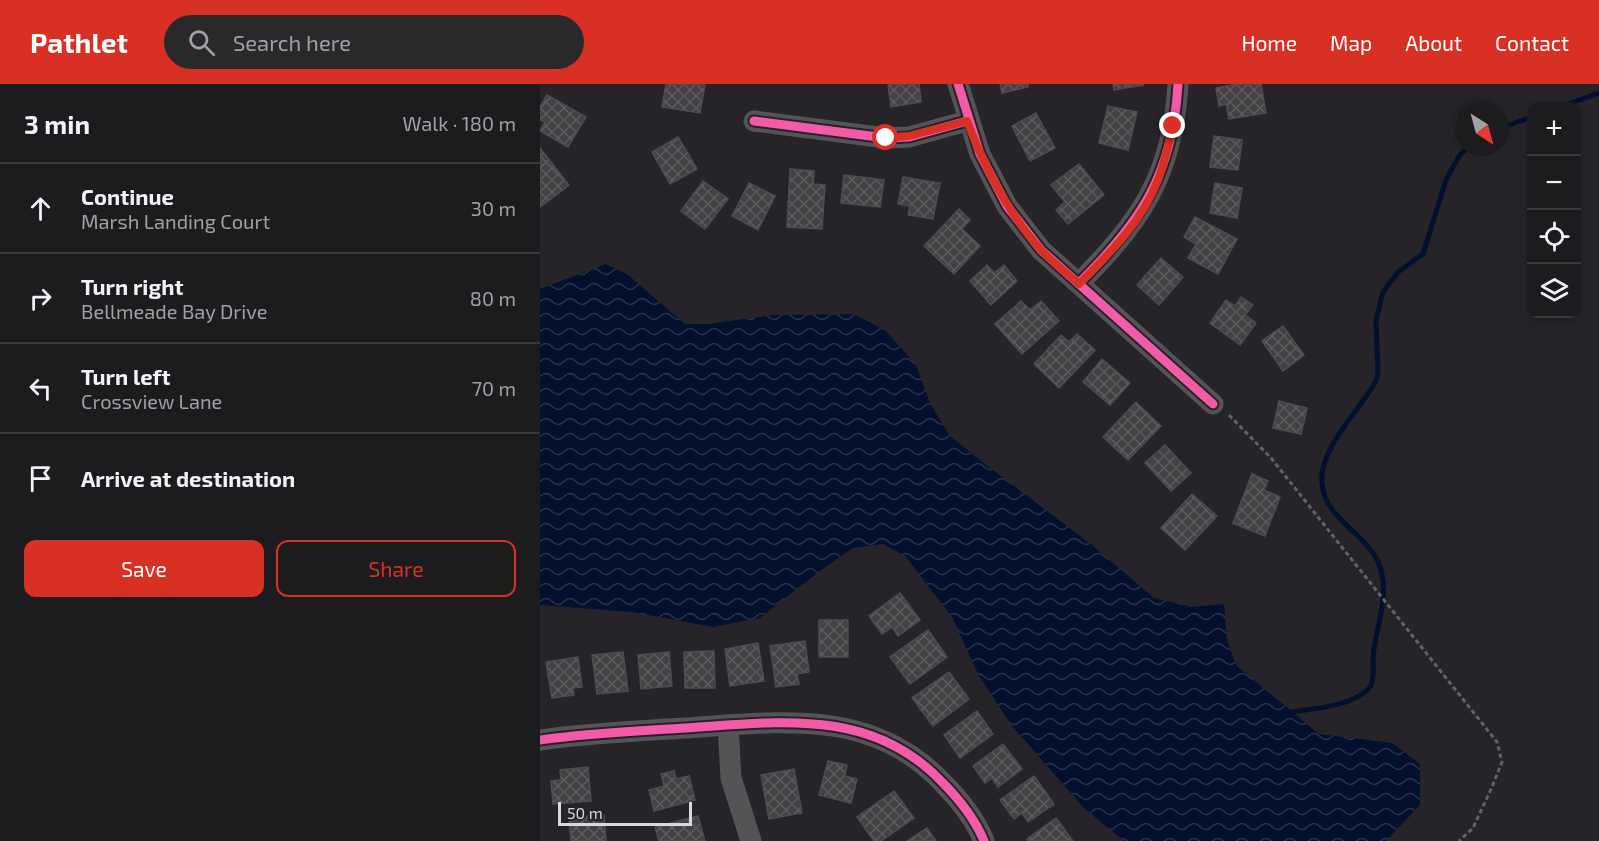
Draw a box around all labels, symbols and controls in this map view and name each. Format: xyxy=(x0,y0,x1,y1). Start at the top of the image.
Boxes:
search box xyxy=(164,15,584,69)
text: Pathlet xyxy=(30,25,128,59)
icon: search xyxy=(185,26,218,59)
text: Search here xyxy=(233,29,351,55)
text: Home xyxy=(1241,30,1297,55)
text: Map xyxy=(1330,30,1372,55)
text: About xyxy=(1405,30,1462,55)
text: Contact xyxy=(1495,30,1569,55)
north arrow xyxy=(1455,102,1509,156)
map controls xyxy=(1527,102,1581,318)
button: + xyxy=(1527,102,1581,156)
text: 3 min xyxy=(24,108,90,139)
text: Walk · 180 m xyxy=(403,111,516,135)
route end xyxy=(1159,112,1185,138)
route start xyxy=(872,124,898,150)
button: − xyxy=(1527,156,1581,210)
text: Continue xyxy=(81,183,174,209)
icon: ahead xyxy=(24,192,57,225)
text: 30 m xyxy=(471,196,516,220)
text: Marsh Landing Court xyxy=(81,209,270,233)
button: locate xyxy=(1527,210,1581,264)
button: layers xyxy=(1527,264,1581,318)
text: Turn right xyxy=(81,273,183,299)
icon: right xyxy=(24,282,57,315)
text: 80 m xyxy=(470,286,516,310)
text: Bellmeade Bay Drive xyxy=(81,299,267,323)
text: Turn left xyxy=(81,363,170,389)
icon: left xyxy=(24,372,57,405)
text: 70 m xyxy=(472,376,516,400)
text: Crossview Lane xyxy=(81,389,222,413)
icon: arrive xyxy=(24,462,57,495)
text: Arrive at destination xyxy=(81,465,295,491)
button: Save xyxy=(24,540,264,597)
button: Share xyxy=(276,540,516,597)
scale bar xyxy=(558,799,692,826)
text: 50 m xyxy=(567,803,603,822)

